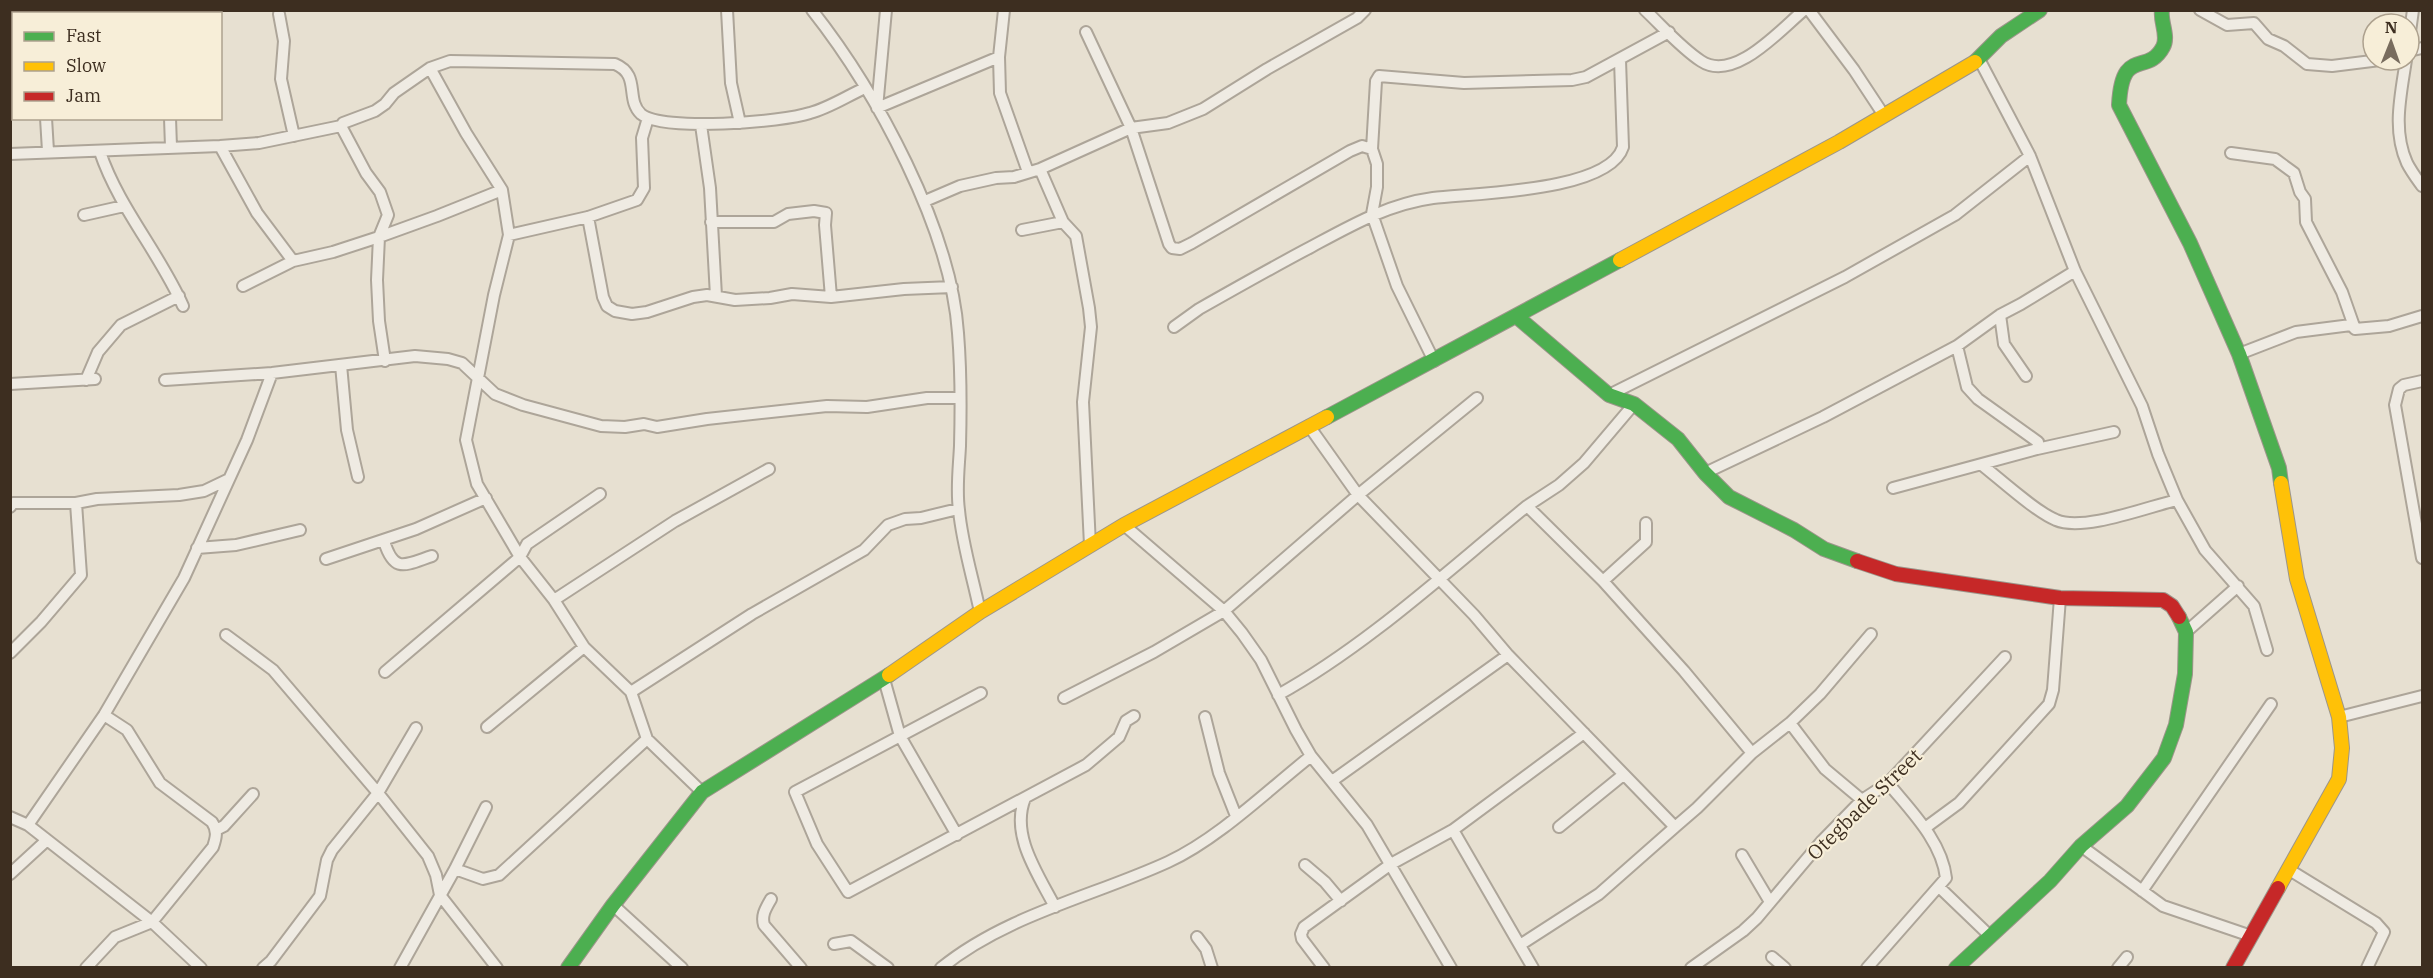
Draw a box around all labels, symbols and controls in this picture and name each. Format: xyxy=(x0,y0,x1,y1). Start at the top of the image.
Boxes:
legend xyxy=(12,12,222,120)
north arrow xyxy=(2361,12,2421,72)
text: N xyxy=(2385,17,2398,37)
text: Fast xyxy=(66,24,101,47)
text: Slow xyxy=(66,54,106,77)
text: Jam xyxy=(66,84,101,107)
street label: Otegbade Street xyxy=(1801,742,1927,866)

